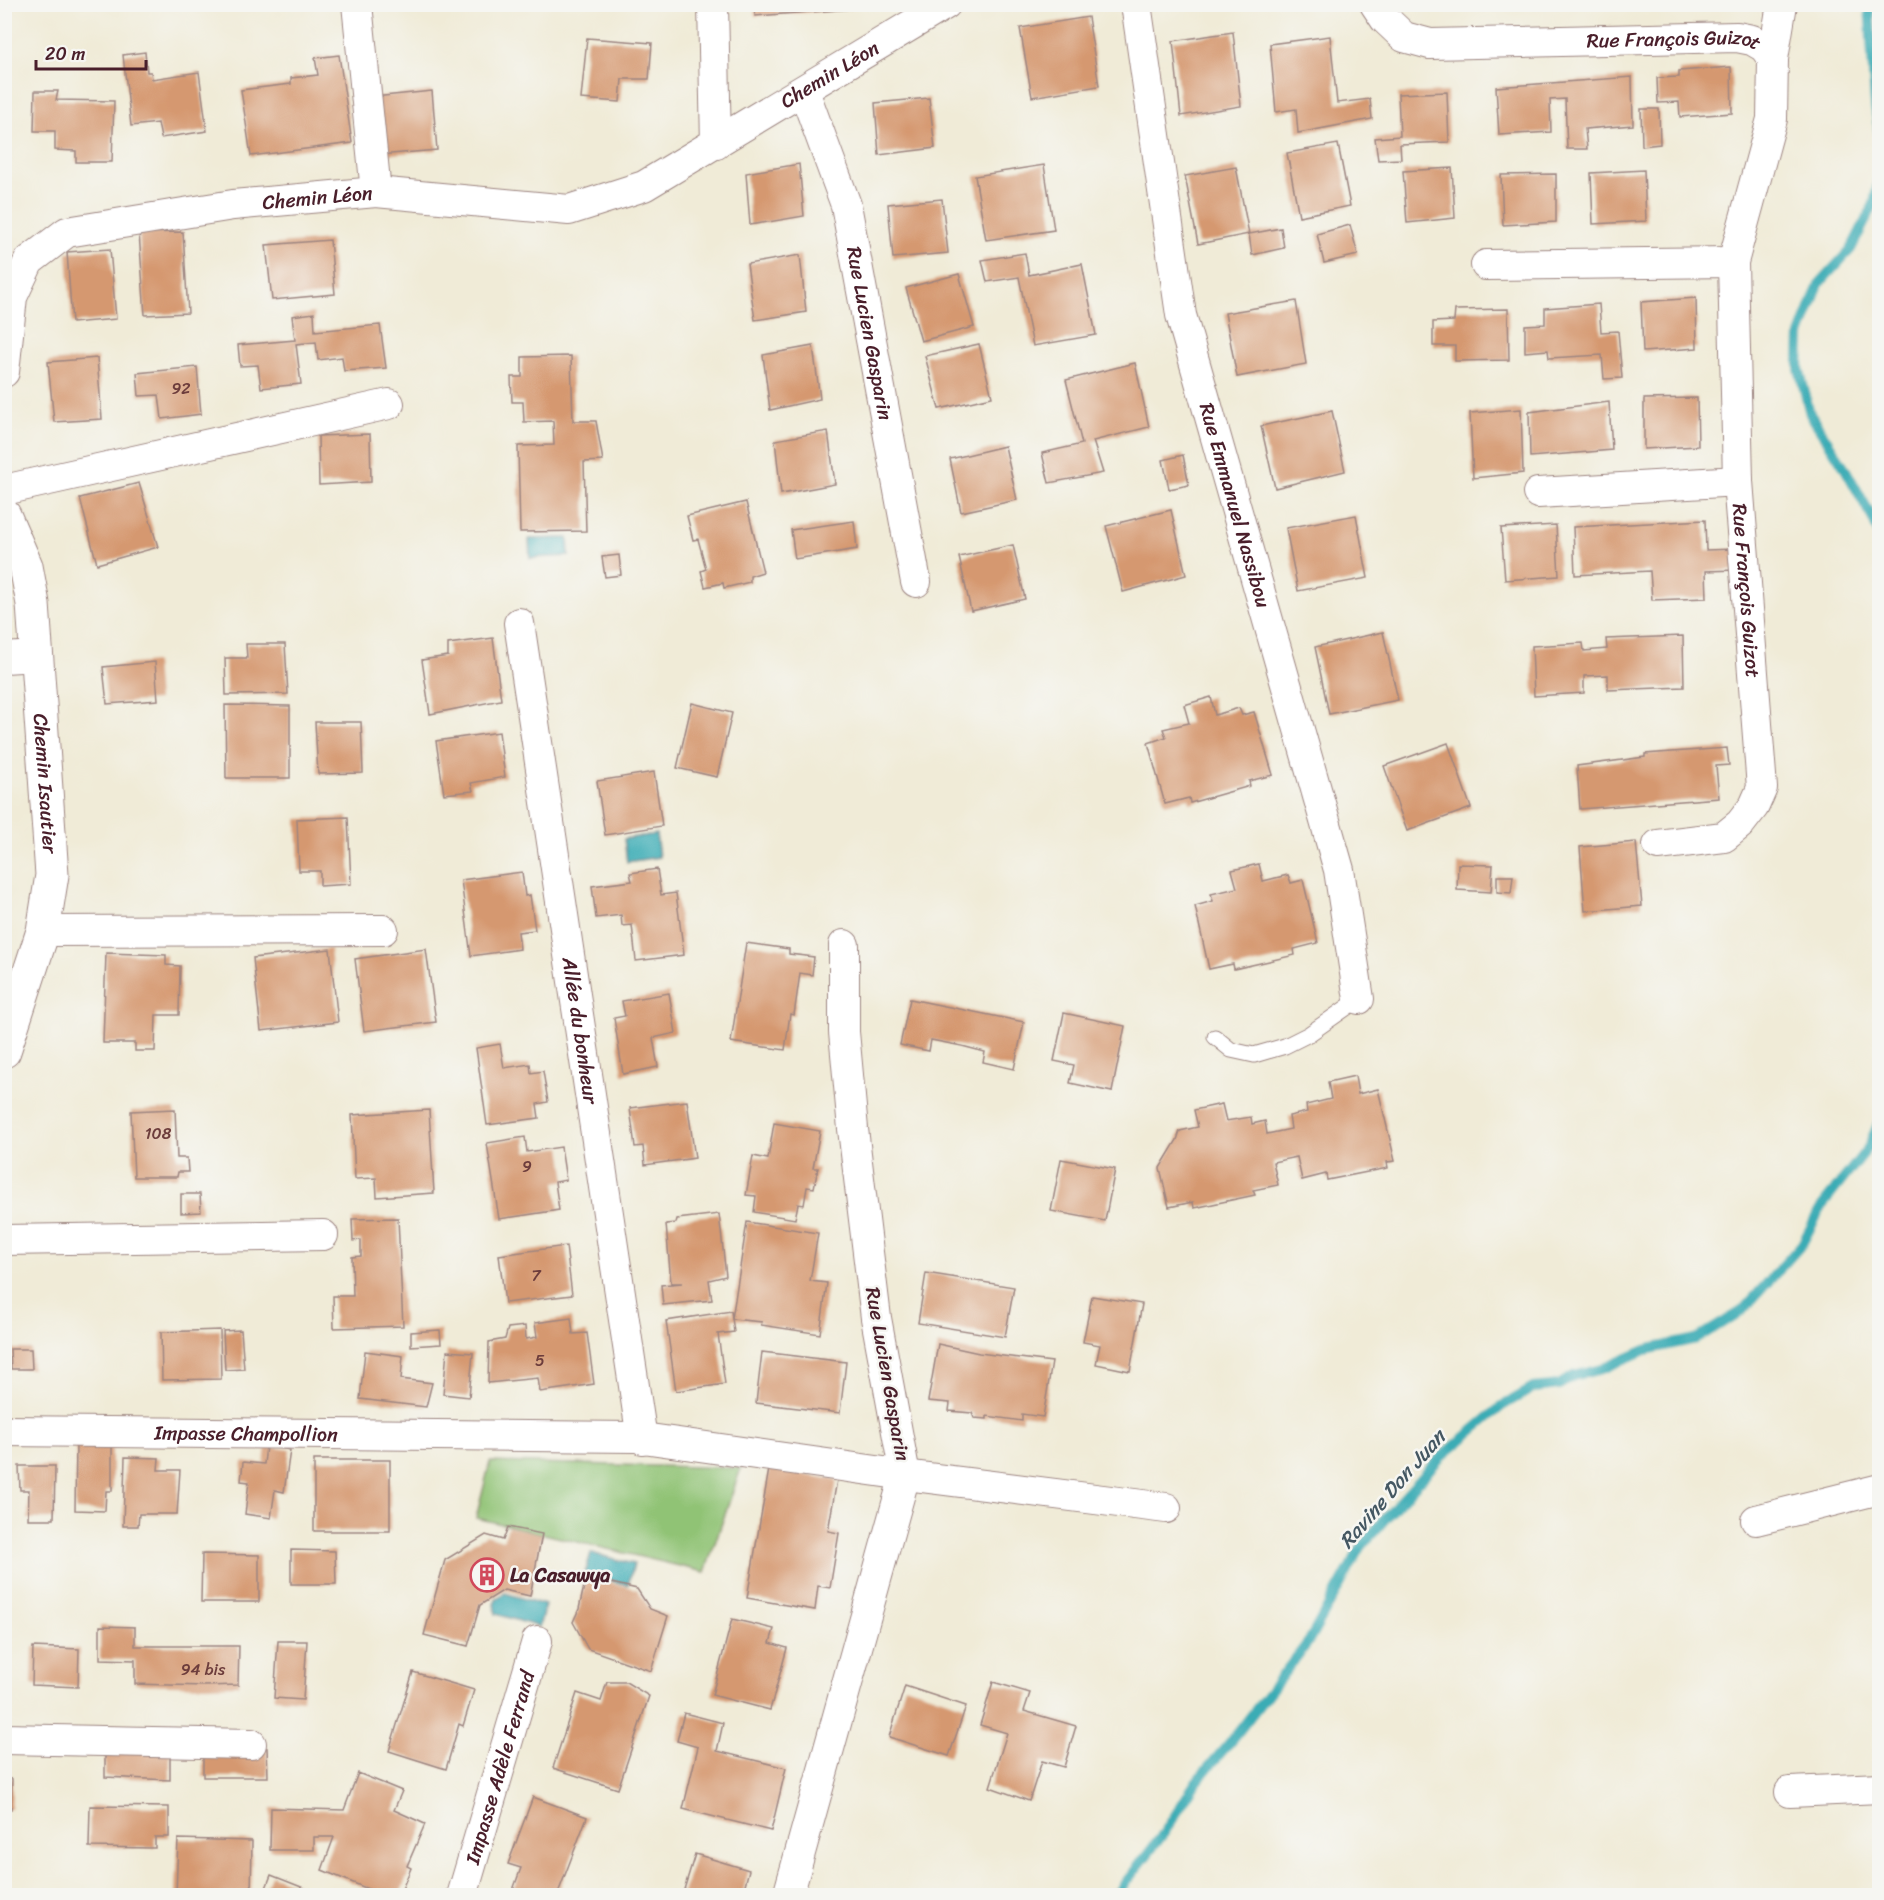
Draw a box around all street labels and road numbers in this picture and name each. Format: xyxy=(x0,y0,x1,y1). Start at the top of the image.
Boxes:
street label: Rue François Guizot xyxy=(1586,19,1768,60)
street label: Chemin Léon xyxy=(773,31,886,118)
street label: Chemin Léon xyxy=(261,175,374,220)
street label: Rue Lucien Gasparin xyxy=(836,244,903,423)
street label: Rue Emmanuel Nassibou xyxy=(1189,399,1281,612)
street label: Rue François Guizot xyxy=(1722,502,1770,679)
street label: Chemin Isautier xyxy=(23,712,67,855)
street label: Allée du bonheur xyxy=(551,954,609,1108)
street label: Rue Lucien Gasparin xyxy=(855,1284,920,1464)
street label: Impasse Champollion xyxy=(153,1415,338,1452)
street label: Impasse Adèle Ferrand xyxy=(455,1665,546,1870)

